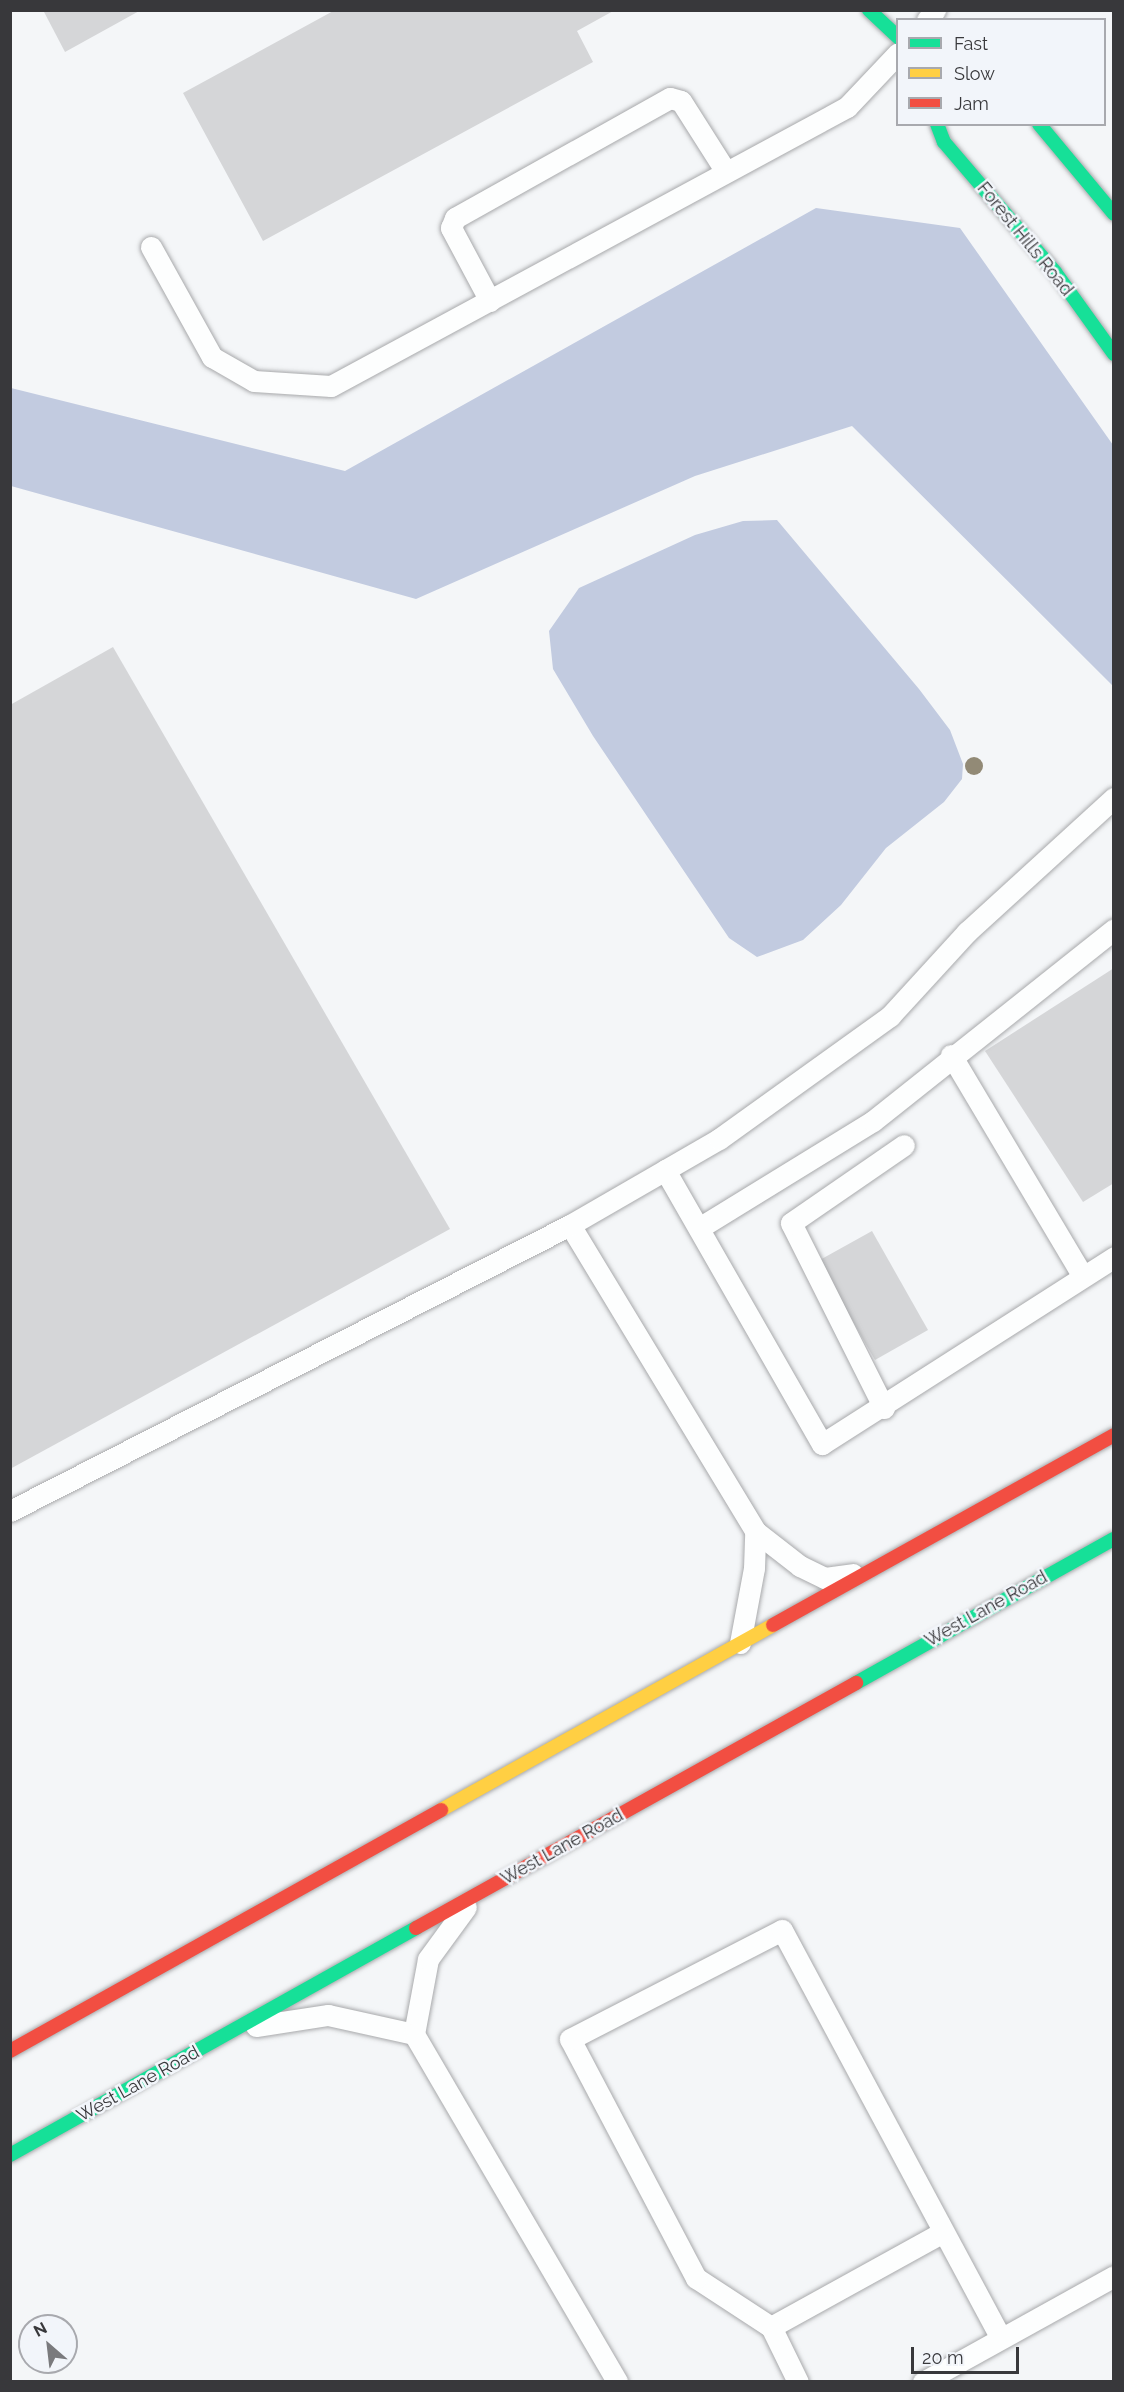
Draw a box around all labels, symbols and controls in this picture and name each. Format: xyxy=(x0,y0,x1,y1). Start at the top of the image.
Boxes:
legend xyxy=(896,18,1106,126)
text: Fast xyxy=(954,33,988,54)
text: Slow xyxy=(954,63,995,84)
text: Jam xyxy=(954,93,989,114)
street label: Forest Hills Road xyxy=(973,178,1077,300)
street label: West Lane Road xyxy=(921,1566,1051,1652)
street label: West Lane Road xyxy=(497,1804,627,1890)
street label: West Lane Road xyxy=(73,2041,203,2127)
north arrow xyxy=(18,2314,78,2374)
text: N xyxy=(30,2318,50,2341)
scale bar xyxy=(914,2335,1022,2373)
text: 20 m xyxy=(922,2347,964,2368)

